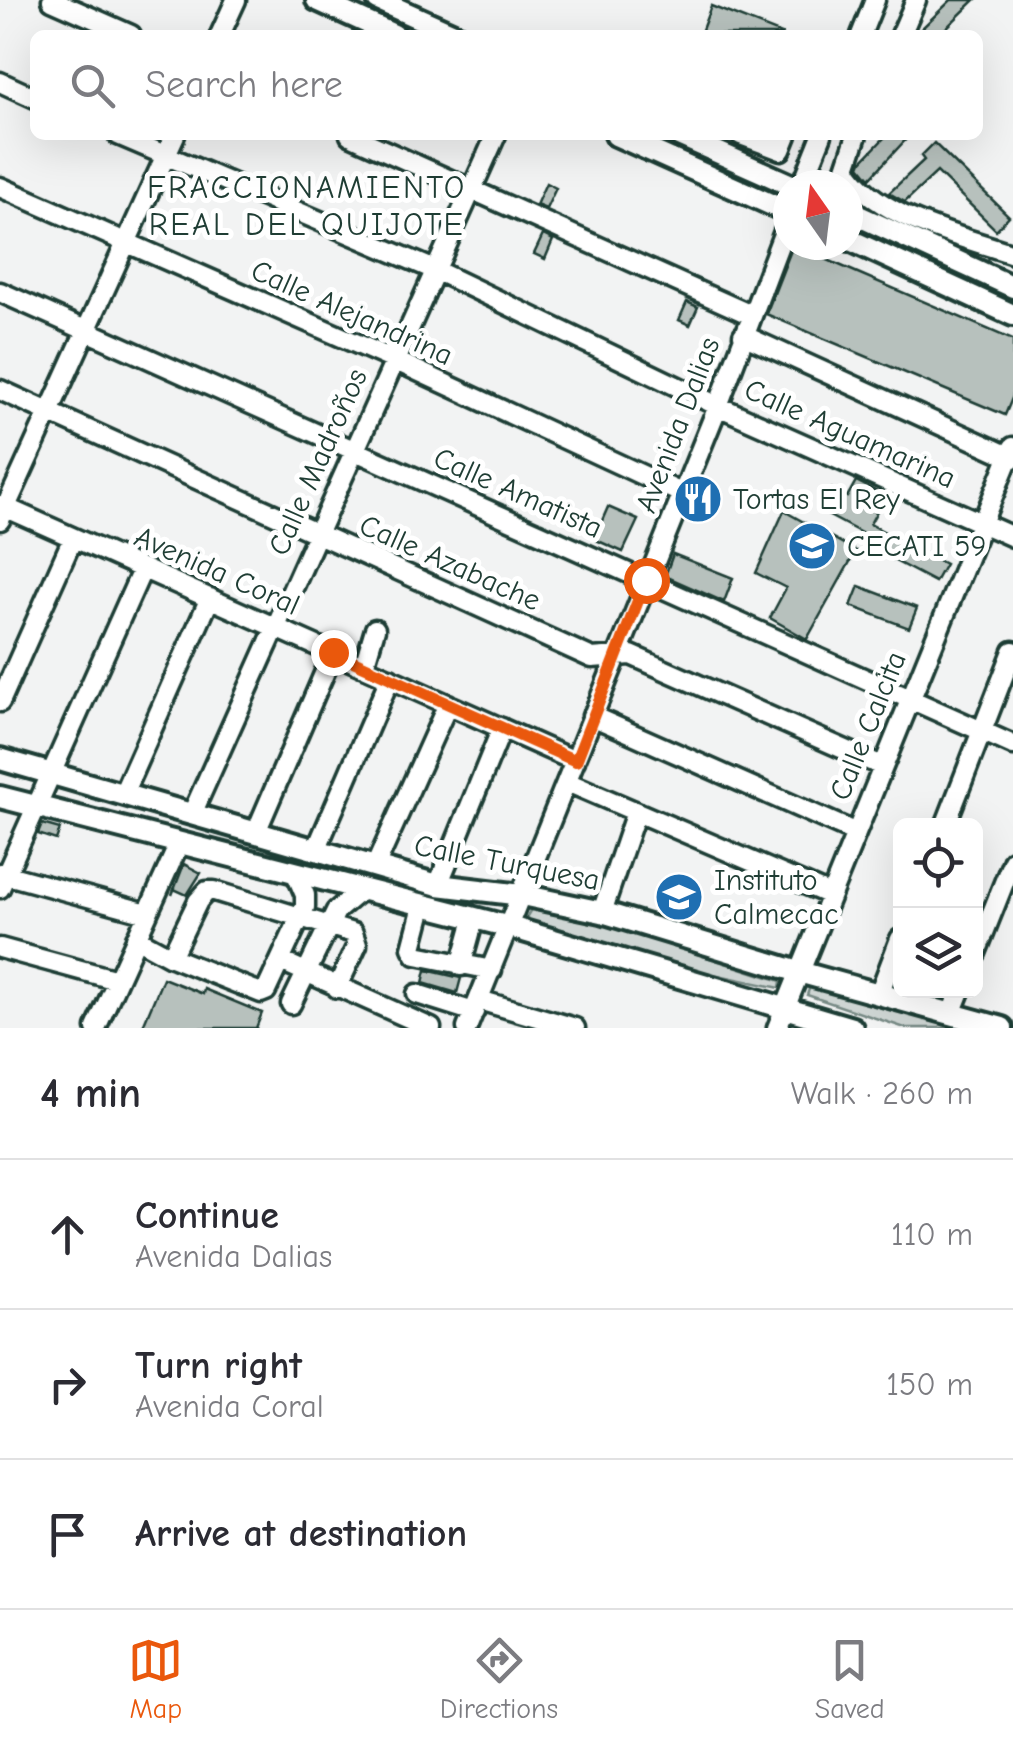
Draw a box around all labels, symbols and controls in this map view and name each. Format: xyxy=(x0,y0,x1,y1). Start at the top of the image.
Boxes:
search box xyxy=(30,30,983,140)
icon: search xyxy=(65,58,120,113)
text: Search here xyxy=(145,63,343,107)
district label: FRACCIONAMIENTO REAL DEL QUIJOTE xyxy=(147,169,467,243)
north arrow xyxy=(773,170,863,260)
street label: Calle Alejandrina xyxy=(246,253,458,373)
street label: Avenida Dalias xyxy=(629,332,727,518)
street label: Calle Madroños xyxy=(261,363,375,561)
street label: Calle Aguamarina xyxy=(739,372,961,496)
street label: Calle Amatista xyxy=(428,440,608,546)
restaurant icon: Tortas El Rey xyxy=(672,473,724,525)
place label: Tortas El Rey xyxy=(733,482,901,517)
street label: Calle Azabache xyxy=(354,507,546,619)
street label: Avenida Coral xyxy=(129,519,305,623)
school or university icon: CECATI 59 xyxy=(786,520,838,572)
place label: CECATI 59 xyxy=(847,529,986,564)
route start xyxy=(624,558,670,604)
route end xyxy=(311,630,357,676)
street label: Calle Calcita xyxy=(822,647,914,805)
map controls xyxy=(893,818,983,998)
button: locate xyxy=(893,818,983,908)
street label: Calle Turquesa xyxy=(411,828,603,898)
place label: Instituto Calmecac xyxy=(714,863,839,932)
school or university icon: Instituto Calmecac xyxy=(653,871,705,923)
button: layers xyxy=(893,908,983,998)
text: 4 min xyxy=(40,1069,141,1118)
text: Walk · 260 m xyxy=(791,1075,973,1112)
text: Continue xyxy=(135,1194,279,1238)
icon: ahead xyxy=(40,1207,95,1262)
text: 110 m xyxy=(891,1216,973,1253)
text: Avenida Dalias xyxy=(135,1238,332,1275)
text: Turn right xyxy=(135,1344,302,1388)
icon: right xyxy=(40,1357,95,1412)
text: 150 m xyxy=(886,1366,973,1403)
text: Avenida Coral xyxy=(135,1388,324,1425)
icon: arrive xyxy=(40,1507,95,1562)
text: Arrive at destination xyxy=(135,1512,467,1556)
tab: Map xyxy=(128,1633,183,1725)
tab: Directions xyxy=(440,1633,558,1725)
tab: Saved xyxy=(815,1633,885,1725)

